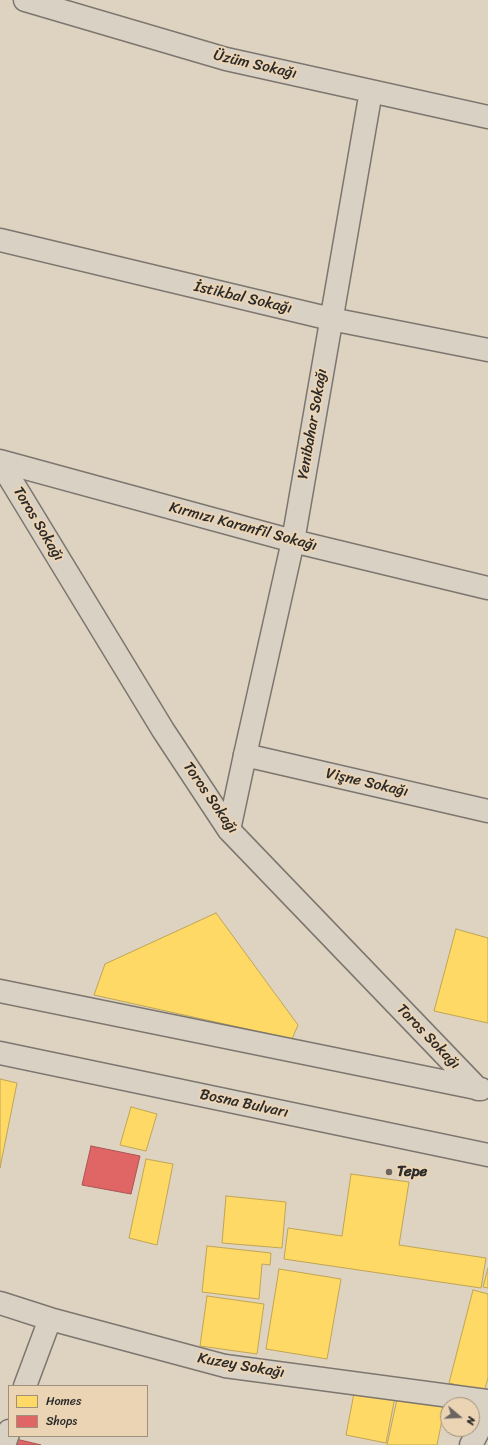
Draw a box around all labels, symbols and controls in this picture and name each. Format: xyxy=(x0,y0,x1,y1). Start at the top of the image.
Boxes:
street label: Üzüm Sokağı xyxy=(212,47,298,83)
street label: İstikbal Sokağı xyxy=(192,278,294,318)
street label: Yenibahar Sokağı xyxy=(294,367,332,481)
street label: Toros Sokağı xyxy=(9,484,67,564)
street label: Kırmızı Karanfil Sokağı xyxy=(167,499,319,555)
street label: Toros Sokağı xyxy=(179,759,241,837)
street label: Vişne Sokağı xyxy=(324,765,410,801)
street label: Toros Sokağı xyxy=(393,1001,463,1073)
street label: Bosna Bulvarı xyxy=(198,1086,290,1122)
place label: Tepe xyxy=(397,1163,427,1181)
marker: Tepe xyxy=(384,1167,394,1177)
street label: Kuzey Sokağı xyxy=(196,1350,286,1382)
legend xyxy=(8,1385,148,1437)
text: Homes xyxy=(46,1390,82,1412)
north arrow xyxy=(440,1397,480,1437)
text: Shops xyxy=(46,1410,77,1432)
text: N xyxy=(461,1414,481,1427)

